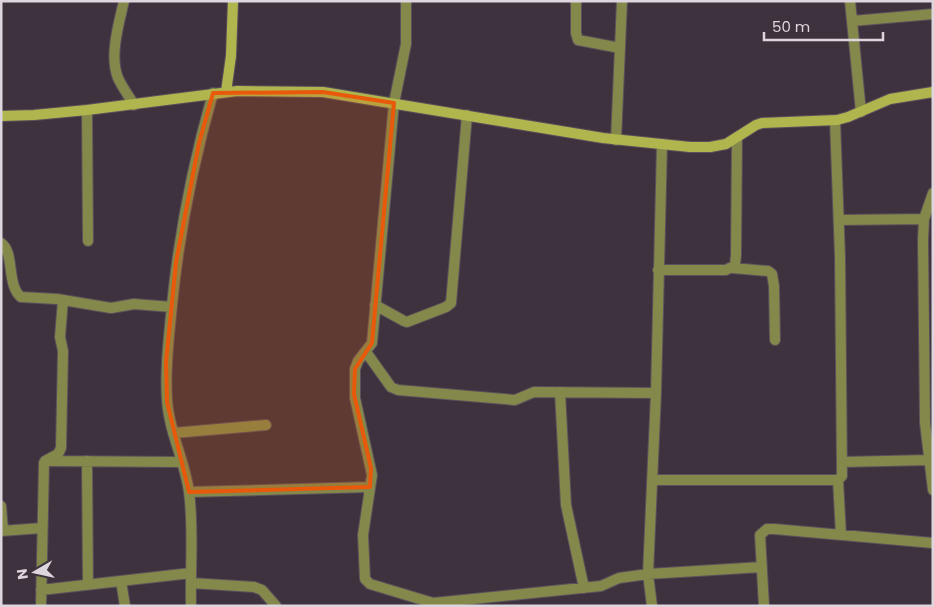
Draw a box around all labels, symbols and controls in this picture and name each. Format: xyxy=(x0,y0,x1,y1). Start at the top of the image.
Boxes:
scale bar xyxy=(764,10,883,42)
text: 50 m xyxy=(772,16,810,37)
north arrow xyxy=(10,547,60,597)
text: N xyxy=(11,567,33,581)

